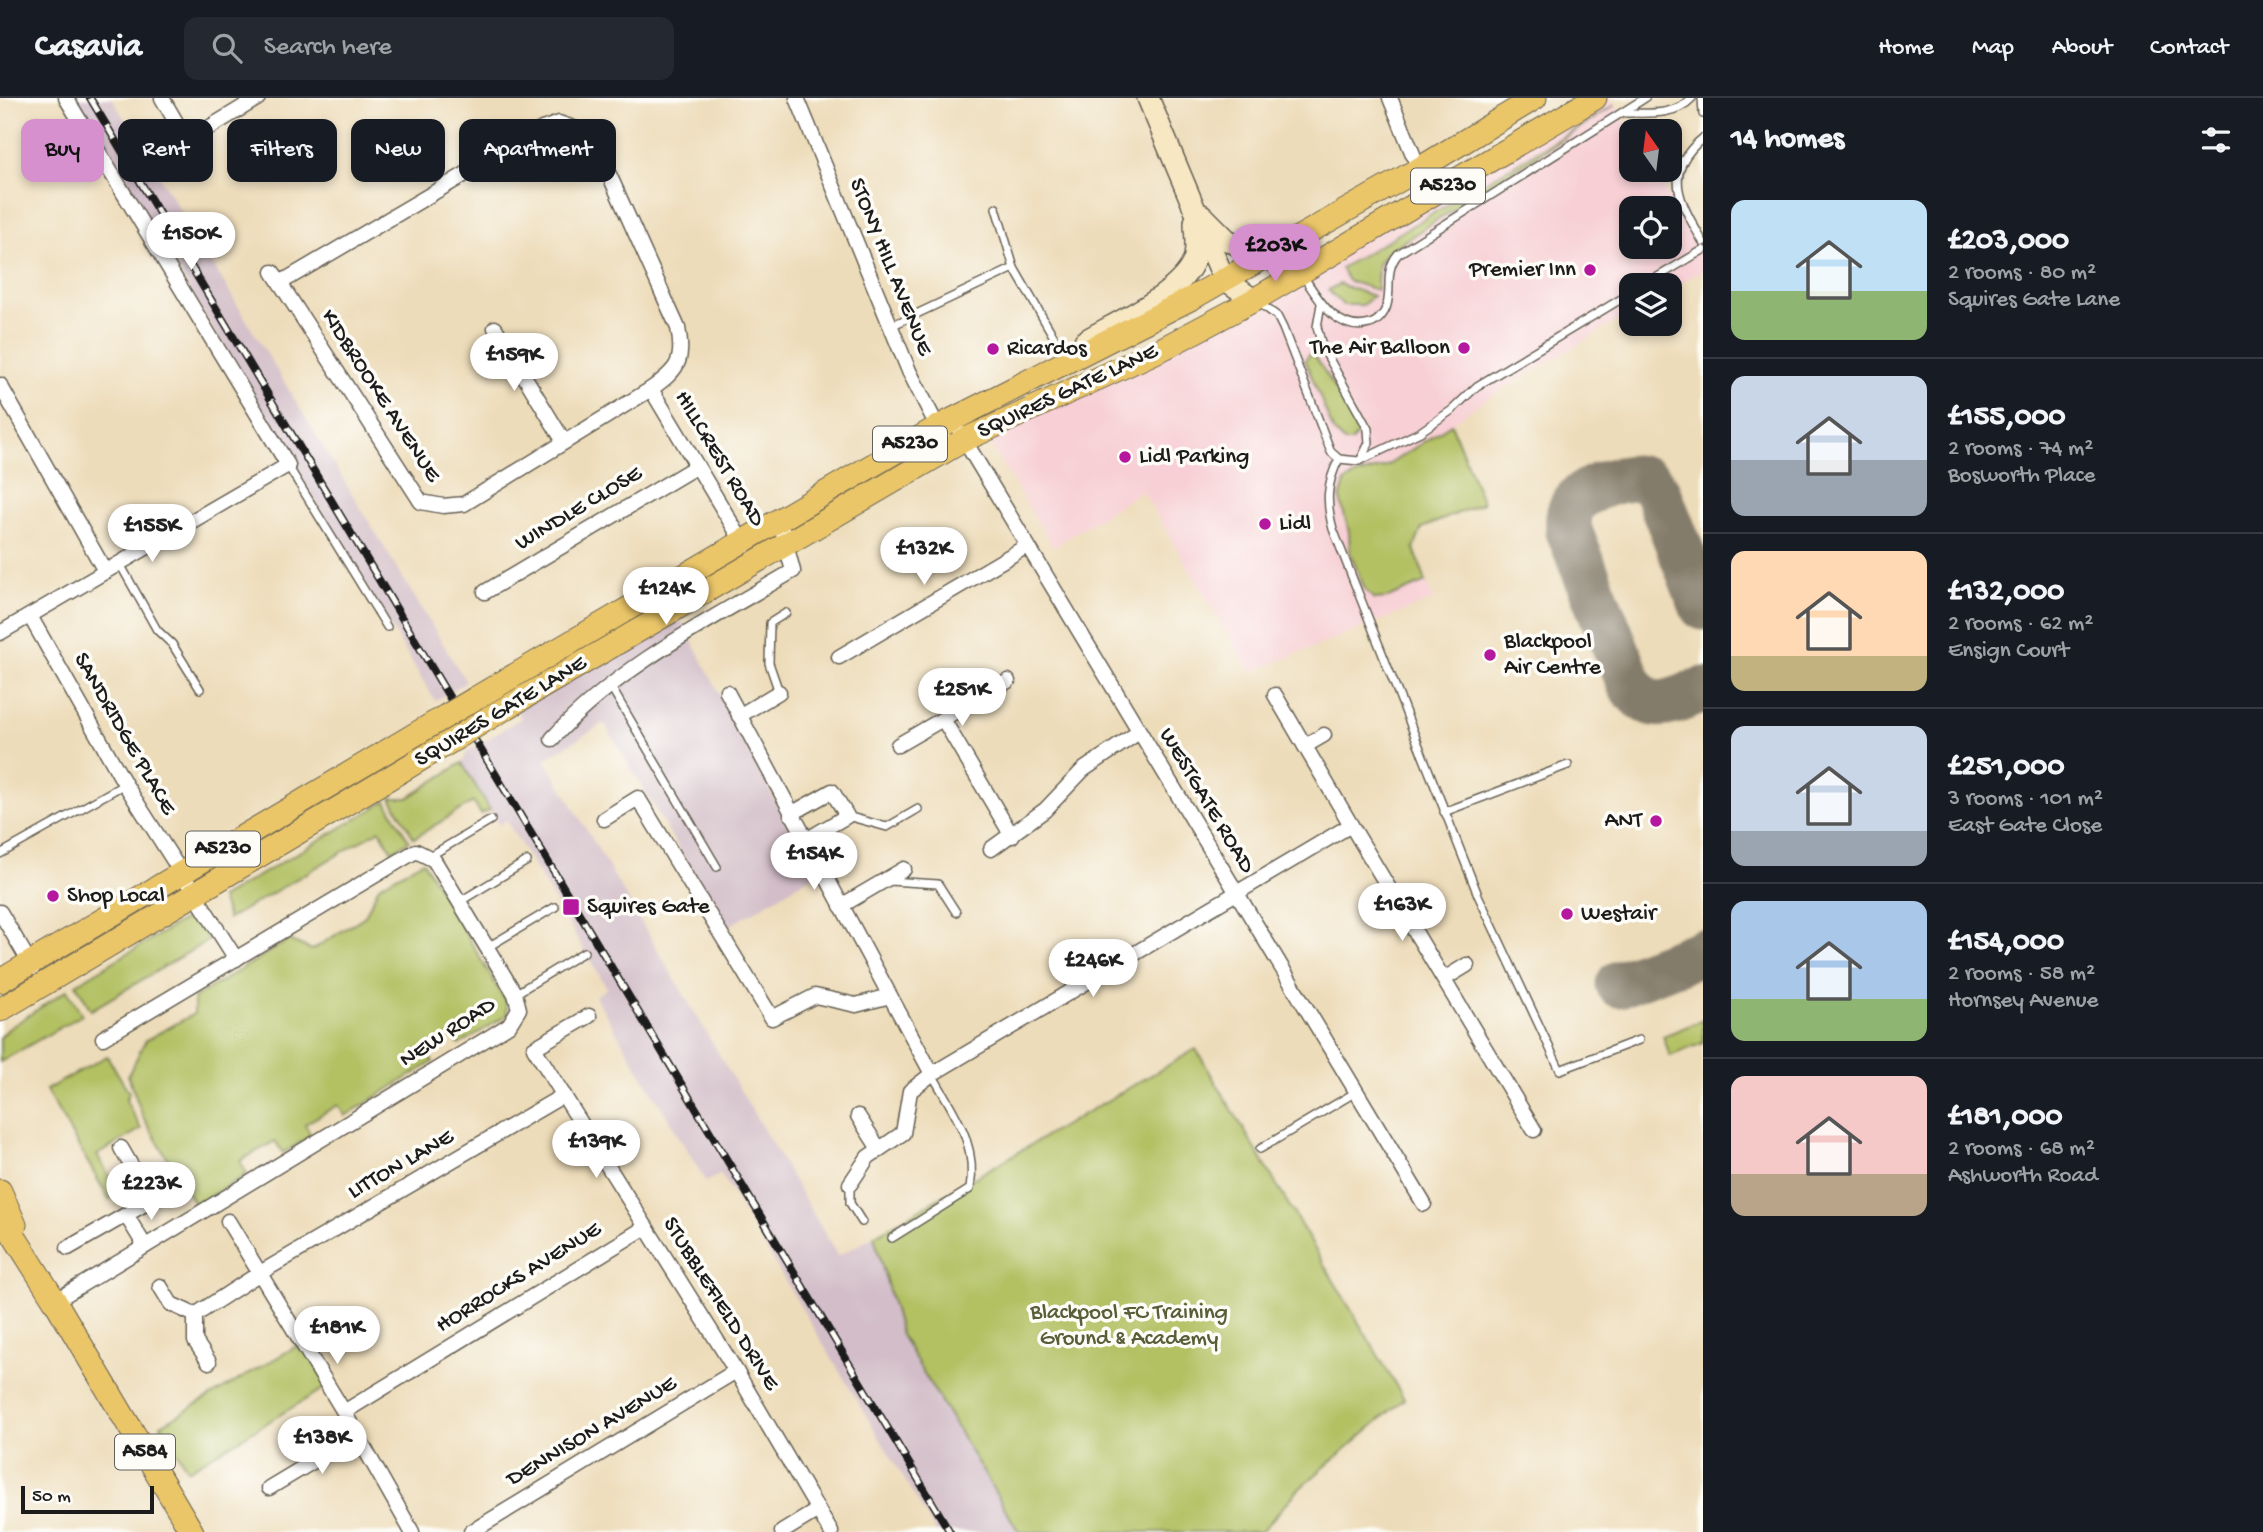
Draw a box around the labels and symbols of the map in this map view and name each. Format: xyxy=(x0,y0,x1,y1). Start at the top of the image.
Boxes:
north arrow xyxy=(1619,119,1682,182)
road number: A5230 xyxy=(1411,168,1485,204)
street label: STONY HILL AVENUE xyxy=(842,174,938,361)
pin: £150K xyxy=(142,212,240,272)
pin: £203K xyxy=(1226,225,1324,284)
place label: Premier Inn xyxy=(1468,257,1576,284)
marker: Premier Inn xyxy=(1582,262,1598,278)
street label: KIDBROOKE AVENUE xyxy=(314,305,447,489)
pin: £159K xyxy=(465,334,563,393)
place label: The Air Balloon xyxy=(1308,335,1450,362)
place label: Ricardos xyxy=(1007,336,1087,363)
street label: SQUIRES GATE LANE xyxy=(974,338,1164,446)
marker: The Air Balloon xyxy=(1456,340,1472,356)
marker: Ricardos xyxy=(985,341,1001,357)
street label: HILLCREST ROAD xyxy=(668,386,771,533)
road number: A5230 xyxy=(873,426,947,462)
place label: Lidl Parking xyxy=(1139,444,1249,471)
marker: Lidl Parking xyxy=(1117,449,1133,465)
street label: WINDLE CLOSE xyxy=(511,460,649,557)
pin: £155K xyxy=(103,504,201,564)
place label: Lidl xyxy=(1279,511,1311,538)
marker: Lidl xyxy=(1257,516,1273,532)
pin: £132K xyxy=(875,528,973,587)
pin: £124K xyxy=(617,568,715,627)
place label: Blackpool Air Centre xyxy=(1503,629,1602,682)
marker: Blackpool Air Centre xyxy=(1482,647,1498,663)
street label: SANDRIDGE PLACE xyxy=(67,648,182,821)
street label: SQUIRES GATE LANE xyxy=(410,649,593,774)
pin: £251K xyxy=(913,668,1011,728)
street label: WESTGATE ROAD xyxy=(1152,724,1260,879)
place label: ANT xyxy=(1605,808,1643,835)
marker: ANT xyxy=(1648,813,1664,829)
road number: A5230 xyxy=(186,832,260,866)
pin: £154K xyxy=(765,832,863,892)
place label: Shop Local xyxy=(67,883,165,910)
pin: £163K xyxy=(1353,884,1451,943)
marker: Shop Local xyxy=(45,888,61,904)
place label: Squires Gate xyxy=(587,894,711,921)
marker: Squires Gate xyxy=(561,897,581,917)
place label: Westair xyxy=(1581,901,1658,928)
marker: Westair xyxy=(1559,906,1575,922)
pin: £246K xyxy=(1044,940,1142,999)
street label: NEW ROAD xyxy=(395,992,502,1074)
pin: £139K xyxy=(547,1121,645,1180)
street label: LITTON LANE xyxy=(343,1123,460,1206)
pin: £223K xyxy=(102,1162,200,1222)
street label: STUBBLEFIELD DRIVE xyxy=(656,1212,785,1397)
street label: HORROCKS AVENUE xyxy=(432,1215,608,1340)
park label: Blackpool FC Training Ground & Academy xyxy=(1029,1300,1228,1353)
pin: £181K xyxy=(288,1306,386,1366)
street label: DENNISON AVENUE xyxy=(501,1370,683,1494)
pin: £138K xyxy=(273,1416,371,1476)
road number: A584 xyxy=(115,1434,175,1470)
scale bar xyxy=(21,1483,154,1515)

